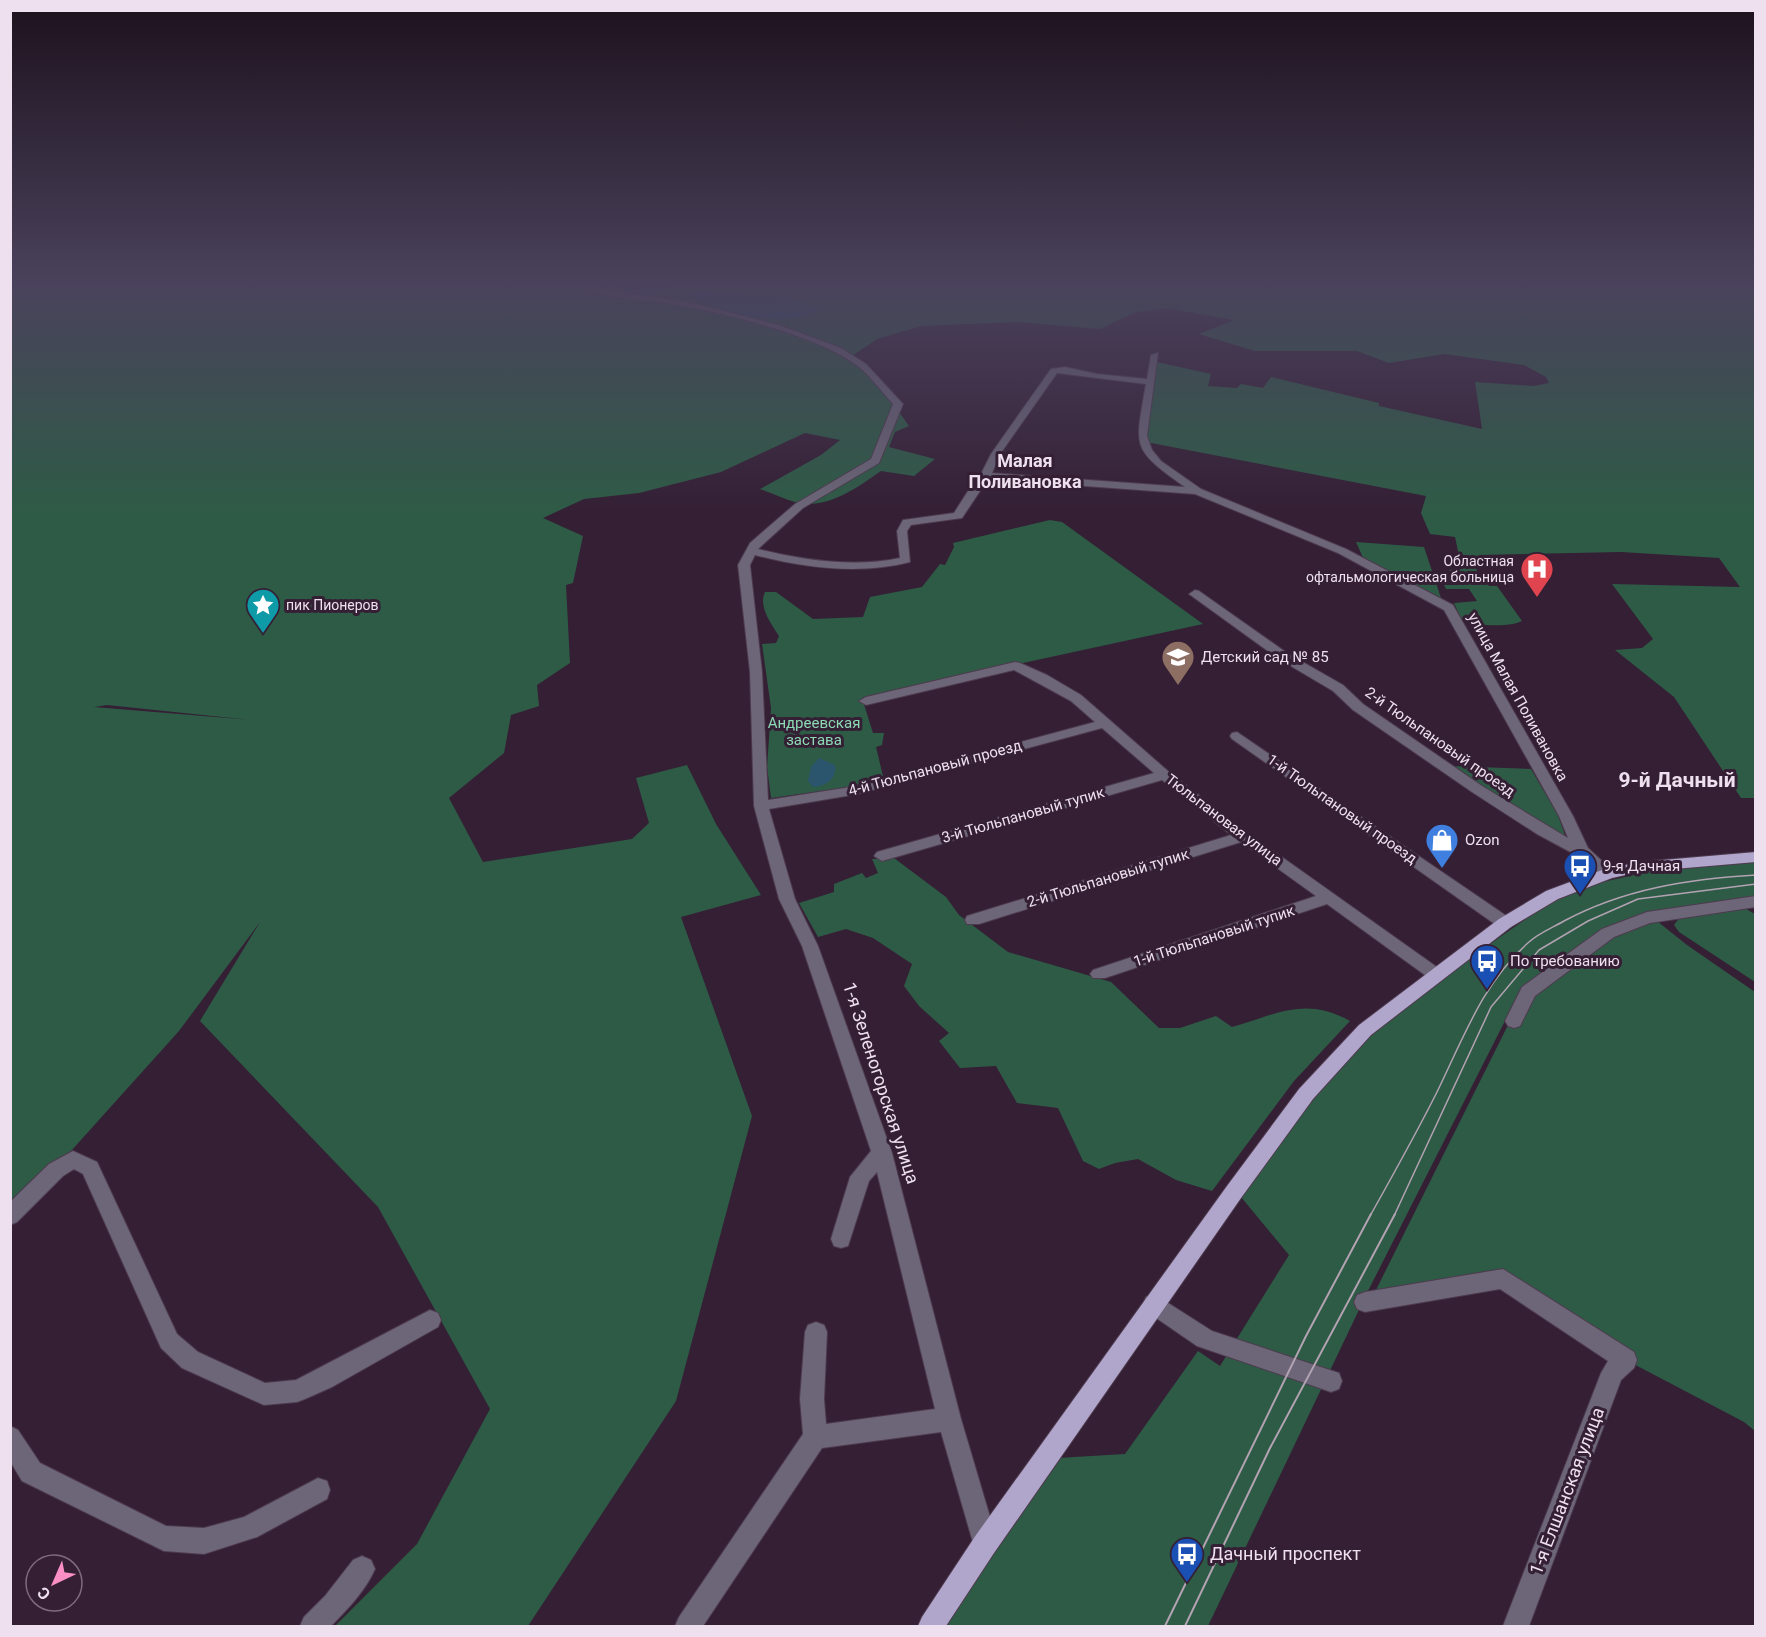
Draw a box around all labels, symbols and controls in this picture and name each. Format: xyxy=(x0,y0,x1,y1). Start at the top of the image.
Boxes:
district label: Малая Поливановка xyxy=(968,450,1082,492)
hospital icon: Областная офтальмологическая больница xyxy=(1519,551,1555,598)
place label: Областная офтальмологическая больница xyxy=(1306,553,1514,585)
place icon: пик Пионеров xyxy=(245,587,281,634)
place label: пик Пионеров xyxy=(286,597,379,613)
street label: улица Малая Поливановка xyxy=(1464,609,1572,785)
school or university icon: Детский сад № 85 xyxy=(1160,639,1196,686)
place label: Детский сад № 85 xyxy=(1201,648,1329,666)
street label: 2-й Тюльпановый проезд xyxy=(1362,683,1518,801)
park label: Андреевская застава xyxy=(768,714,860,749)
street label: 4-й Тюльпановый проезд xyxy=(846,736,1024,800)
street label: 1-й Тюльпановый проезд xyxy=(1264,750,1420,868)
district label: 9-й Дачный xyxy=(1618,768,1736,792)
street label: Тюльпановая улица xyxy=(1162,770,1286,870)
street label: 3-й Тюльпановый тупик xyxy=(940,783,1106,847)
shop icon: Ozon xyxy=(1424,822,1460,869)
place label: Ozon xyxy=(1465,831,1499,849)
street label: 2-й Тюльпановый тупик xyxy=(1025,845,1191,911)
bus stop icon: 9-я Дачная xyxy=(1562,848,1598,895)
place label: 9-я Дачная xyxy=(1603,857,1680,875)
street label: 1-й Тюльпановый тупик xyxy=(1131,901,1297,971)
bus stop icon: По требованию xyxy=(1469,943,1505,990)
place label: По требованию xyxy=(1510,952,1620,970)
street label: 1-я Зеленогорская улица xyxy=(839,979,924,1186)
street label: 1-я Елшанская улица xyxy=(1525,1404,1608,1577)
bus stop icon: Дачный проспект xyxy=(1169,1536,1205,1583)
place label: Дачный проспект xyxy=(1210,1543,1361,1564)
north arrow xyxy=(24,1553,84,1613)
text: С xyxy=(34,1583,54,1604)

